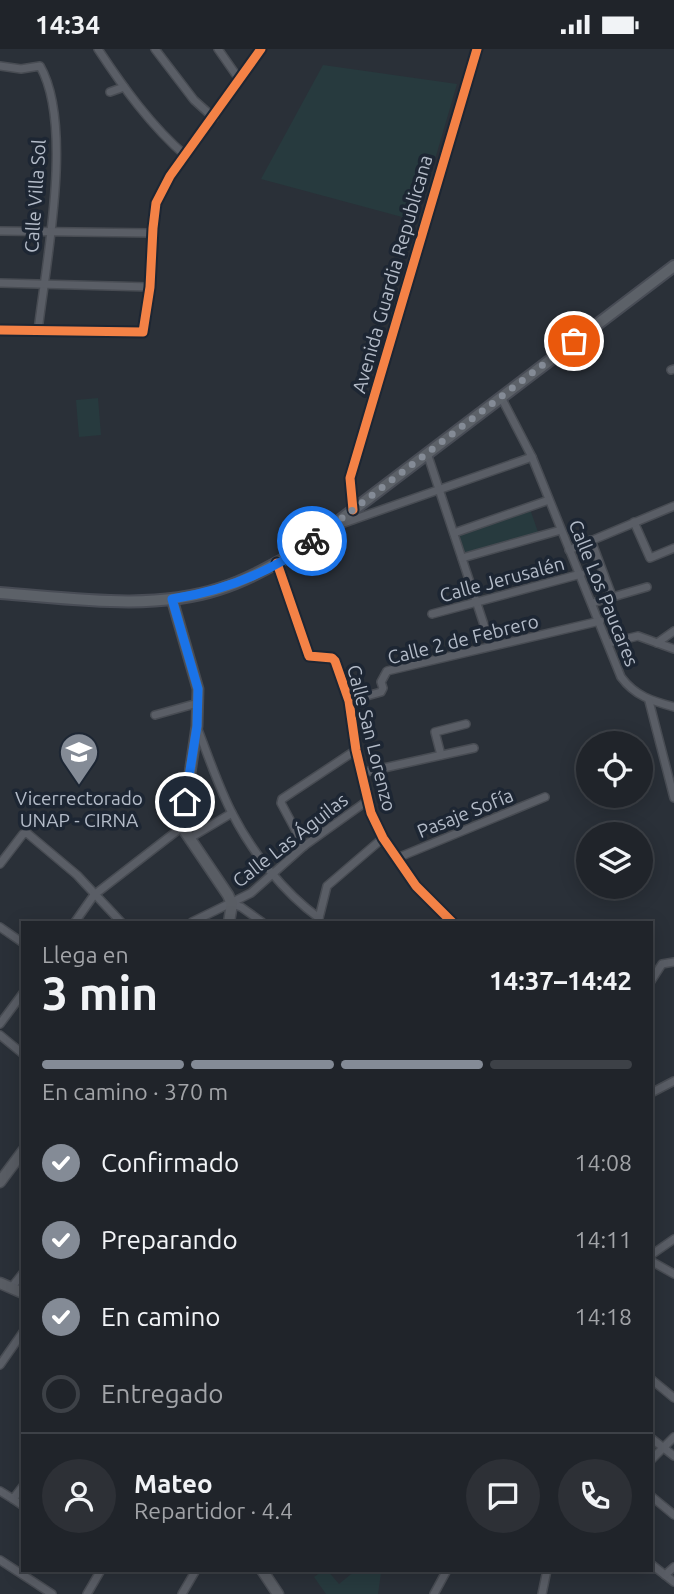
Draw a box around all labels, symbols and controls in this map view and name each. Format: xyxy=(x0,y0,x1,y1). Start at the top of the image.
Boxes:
text: 14:34 xyxy=(35,10,100,39)
street label: Calle Villa Sol xyxy=(20,139,50,253)
street label: Avenida Guardia Republicana xyxy=(347,152,437,396)
pin xyxy=(544,311,604,371)
icon: bag xyxy=(555,322,593,360)
courier xyxy=(277,506,347,576)
street label: Calle Los Paucares xyxy=(565,517,643,669)
icon: bike xyxy=(293,522,331,560)
street label: Calle Jerusalén xyxy=(437,552,567,606)
street label: Calle 2 de Febrero xyxy=(385,610,541,668)
street label: Calle San Lorenzo xyxy=(343,662,401,814)
school or university icon: Vicerrectorado UNAP - CIRNA xyxy=(58,731,100,786)
map controls xyxy=(576,731,653,899)
button: locate xyxy=(576,731,653,808)
pin xyxy=(155,772,215,832)
icon: home xyxy=(166,783,204,821)
street label: Pasaje Sofía xyxy=(414,784,516,842)
place label: Vicerrectorado UNAP - CIRNA xyxy=(15,787,143,831)
street label: Calle Las Águilas xyxy=(228,788,352,892)
button: layers xyxy=(576,822,653,899)
text: Llega en xyxy=(42,942,129,967)
text: 14:37–14:42 xyxy=(489,966,632,995)
text: 3 min xyxy=(42,967,158,1019)
text: En camino · 370 m xyxy=(42,1079,228,1104)
icon: check xyxy=(42,1144,80,1182)
text: Confirmado xyxy=(101,1148,239,1177)
text: 14:08 xyxy=(574,1150,632,1175)
icon: check xyxy=(42,1221,80,1259)
text: Preparando xyxy=(101,1225,238,1254)
text: 14:11 xyxy=(574,1227,632,1252)
icon: check xyxy=(42,1298,80,1336)
text: En camino xyxy=(101,1302,221,1331)
text: 14:18 xyxy=(574,1304,632,1329)
text: Entregado xyxy=(101,1379,224,1408)
button: person xyxy=(42,1459,116,1533)
button: chat xyxy=(466,1459,540,1533)
button: phone xyxy=(558,1459,632,1533)
text: Mateo xyxy=(134,1469,213,1498)
text: Repartidor · 4.4 xyxy=(134,1498,293,1523)

